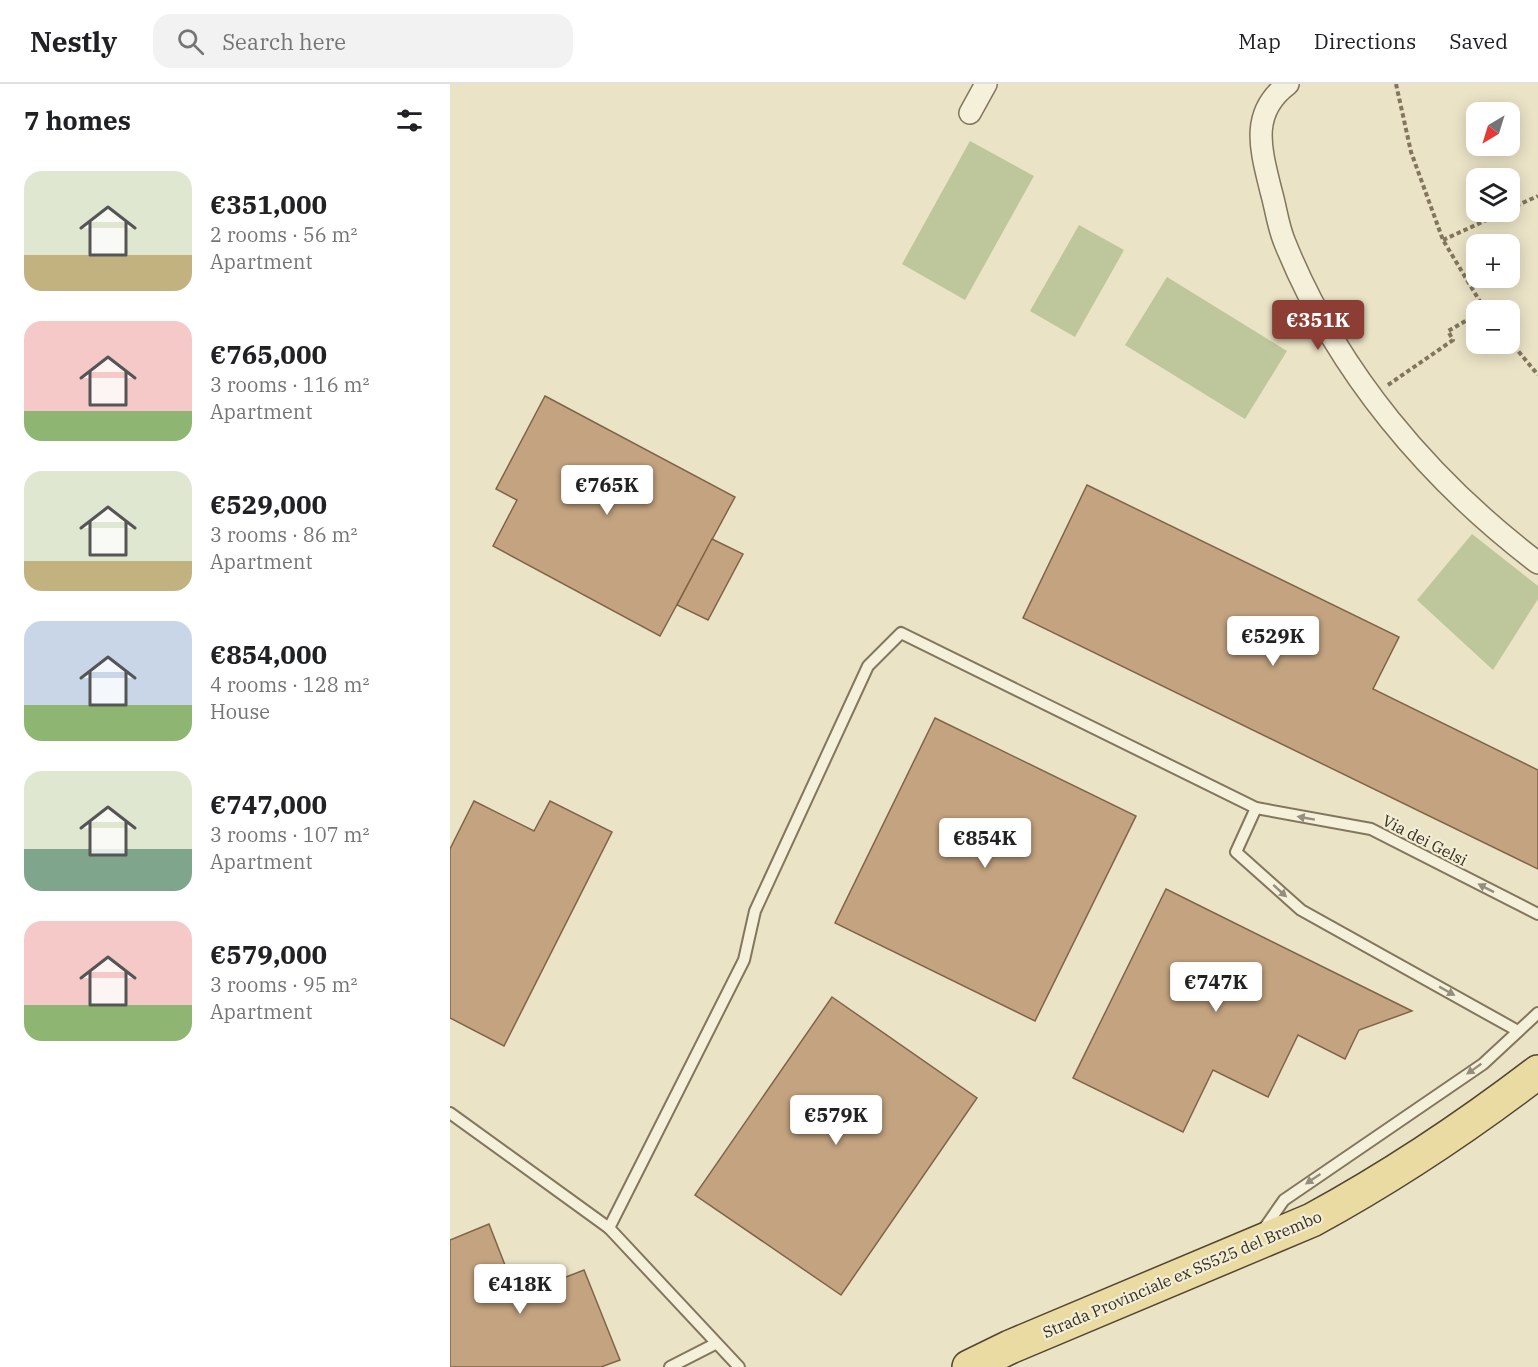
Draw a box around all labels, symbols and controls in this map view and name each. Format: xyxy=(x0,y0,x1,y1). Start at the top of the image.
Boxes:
search box xyxy=(153,14,573,68)
text: Nestly xyxy=(30,23,117,60)
icon: search xyxy=(174,25,207,58)
text: Search here xyxy=(222,27,346,56)
text: Map xyxy=(1238,27,1281,55)
text: Directions xyxy=(1314,27,1416,55)
text: Saved xyxy=(1449,27,1508,55)
north arrow xyxy=(1466,102,1520,156)
map controls xyxy=(1466,102,1520,354)
text: 7 homes xyxy=(24,103,131,137)
icon: filters xyxy=(393,104,426,137)
button: layers xyxy=(1466,168,1520,222)
text: €351,000 xyxy=(210,187,327,221)
icon: home xyxy=(72,195,144,267)
text: 2 rooms · 56 m² xyxy=(210,221,357,248)
button: + xyxy=(1466,234,1520,288)
text: Apartment xyxy=(210,248,313,275)
pin: €351K xyxy=(1276,300,1360,351)
button: − xyxy=(1466,300,1520,354)
text: €351K xyxy=(1286,306,1350,333)
text: €765,000 xyxy=(210,337,327,371)
icon: home xyxy=(72,345,144,417)
text: 3 rooms · 116 m² xyxy=(210,371,369,398)
text: Apartment xyxy=(210,398,313,425)
pin: €765K xyxy=(565,465,649,516)
text: €765K xyxy=(575,471,639,498)
text: €529,000 xyxy=(210,487,327,521)
icon: home xyxy=(72,495,144,567)
text: 3 rooms · 86 m² xyxy=(210,521,357,548)
text: Apartment xyxy=(210,548,313,575)
pin: €529K xyxy=(1231,616,1315,667)
text: €529K xyxy=(1241,622,1305,649)
text: €854,000 xyxy=(210,637,327,671)
icon: home xyxy=(72,645,144,717)
text: 4 rooms · 128 m² xyxy=(210,671,369,698)
text: House xyxy=(210,698,270,725)
text: €747,000 xyxy=(210,787,327,821)
icon: home xyxy=(72,795,144,867)
street label: Via dei Gelsi xyxy=(1379,810,1471,870)
one-way arrow xyxy=(1296,813,1315,822)
pin: €854K xyxy=(943,818,1027,869)
text: 3 rooms · 107 m² xyxy=(210,821,369,848)
text: €854K xyxy=(953,824,1017,851)
text: Apartment xyxy=(210,848,313,875)
one-way arrow xyxy=(1477,883,1494,893)
one-way arrow xyxy=(1272,884,1287,897)
text: €579,000 xyxy=(210,937,327,971)
icon: home xyxy=(72,945,144,1017)
pin: €747K xyxy=(1174,962,1258,1013)
text: €747K xyxy=(1184,968,1248,995)
text: 3 rooms · 95 m² xyxy=(210,971,357,998)
one-way arrow xyxy=(1438,986,1455,996)
text: Apartment xyxy=(210,998,313,1025)
one-way arrow xyxy=(1467,1063,1483,1075)
pin: €579K xyxy=(794,1095,878,1146)
text: €579K xyxy=(804,1101,868,1128)
one-way arrow xyxy=(1306,1173,1322,1185)
street label: Strada Provinciale ex SS525 del Brembo xyxy=(1039,1206,1325,1342)
pin: €418K xyxy=(478,1264,562,1315)
text: €418K xyxy=(488,1270,552,1297)

